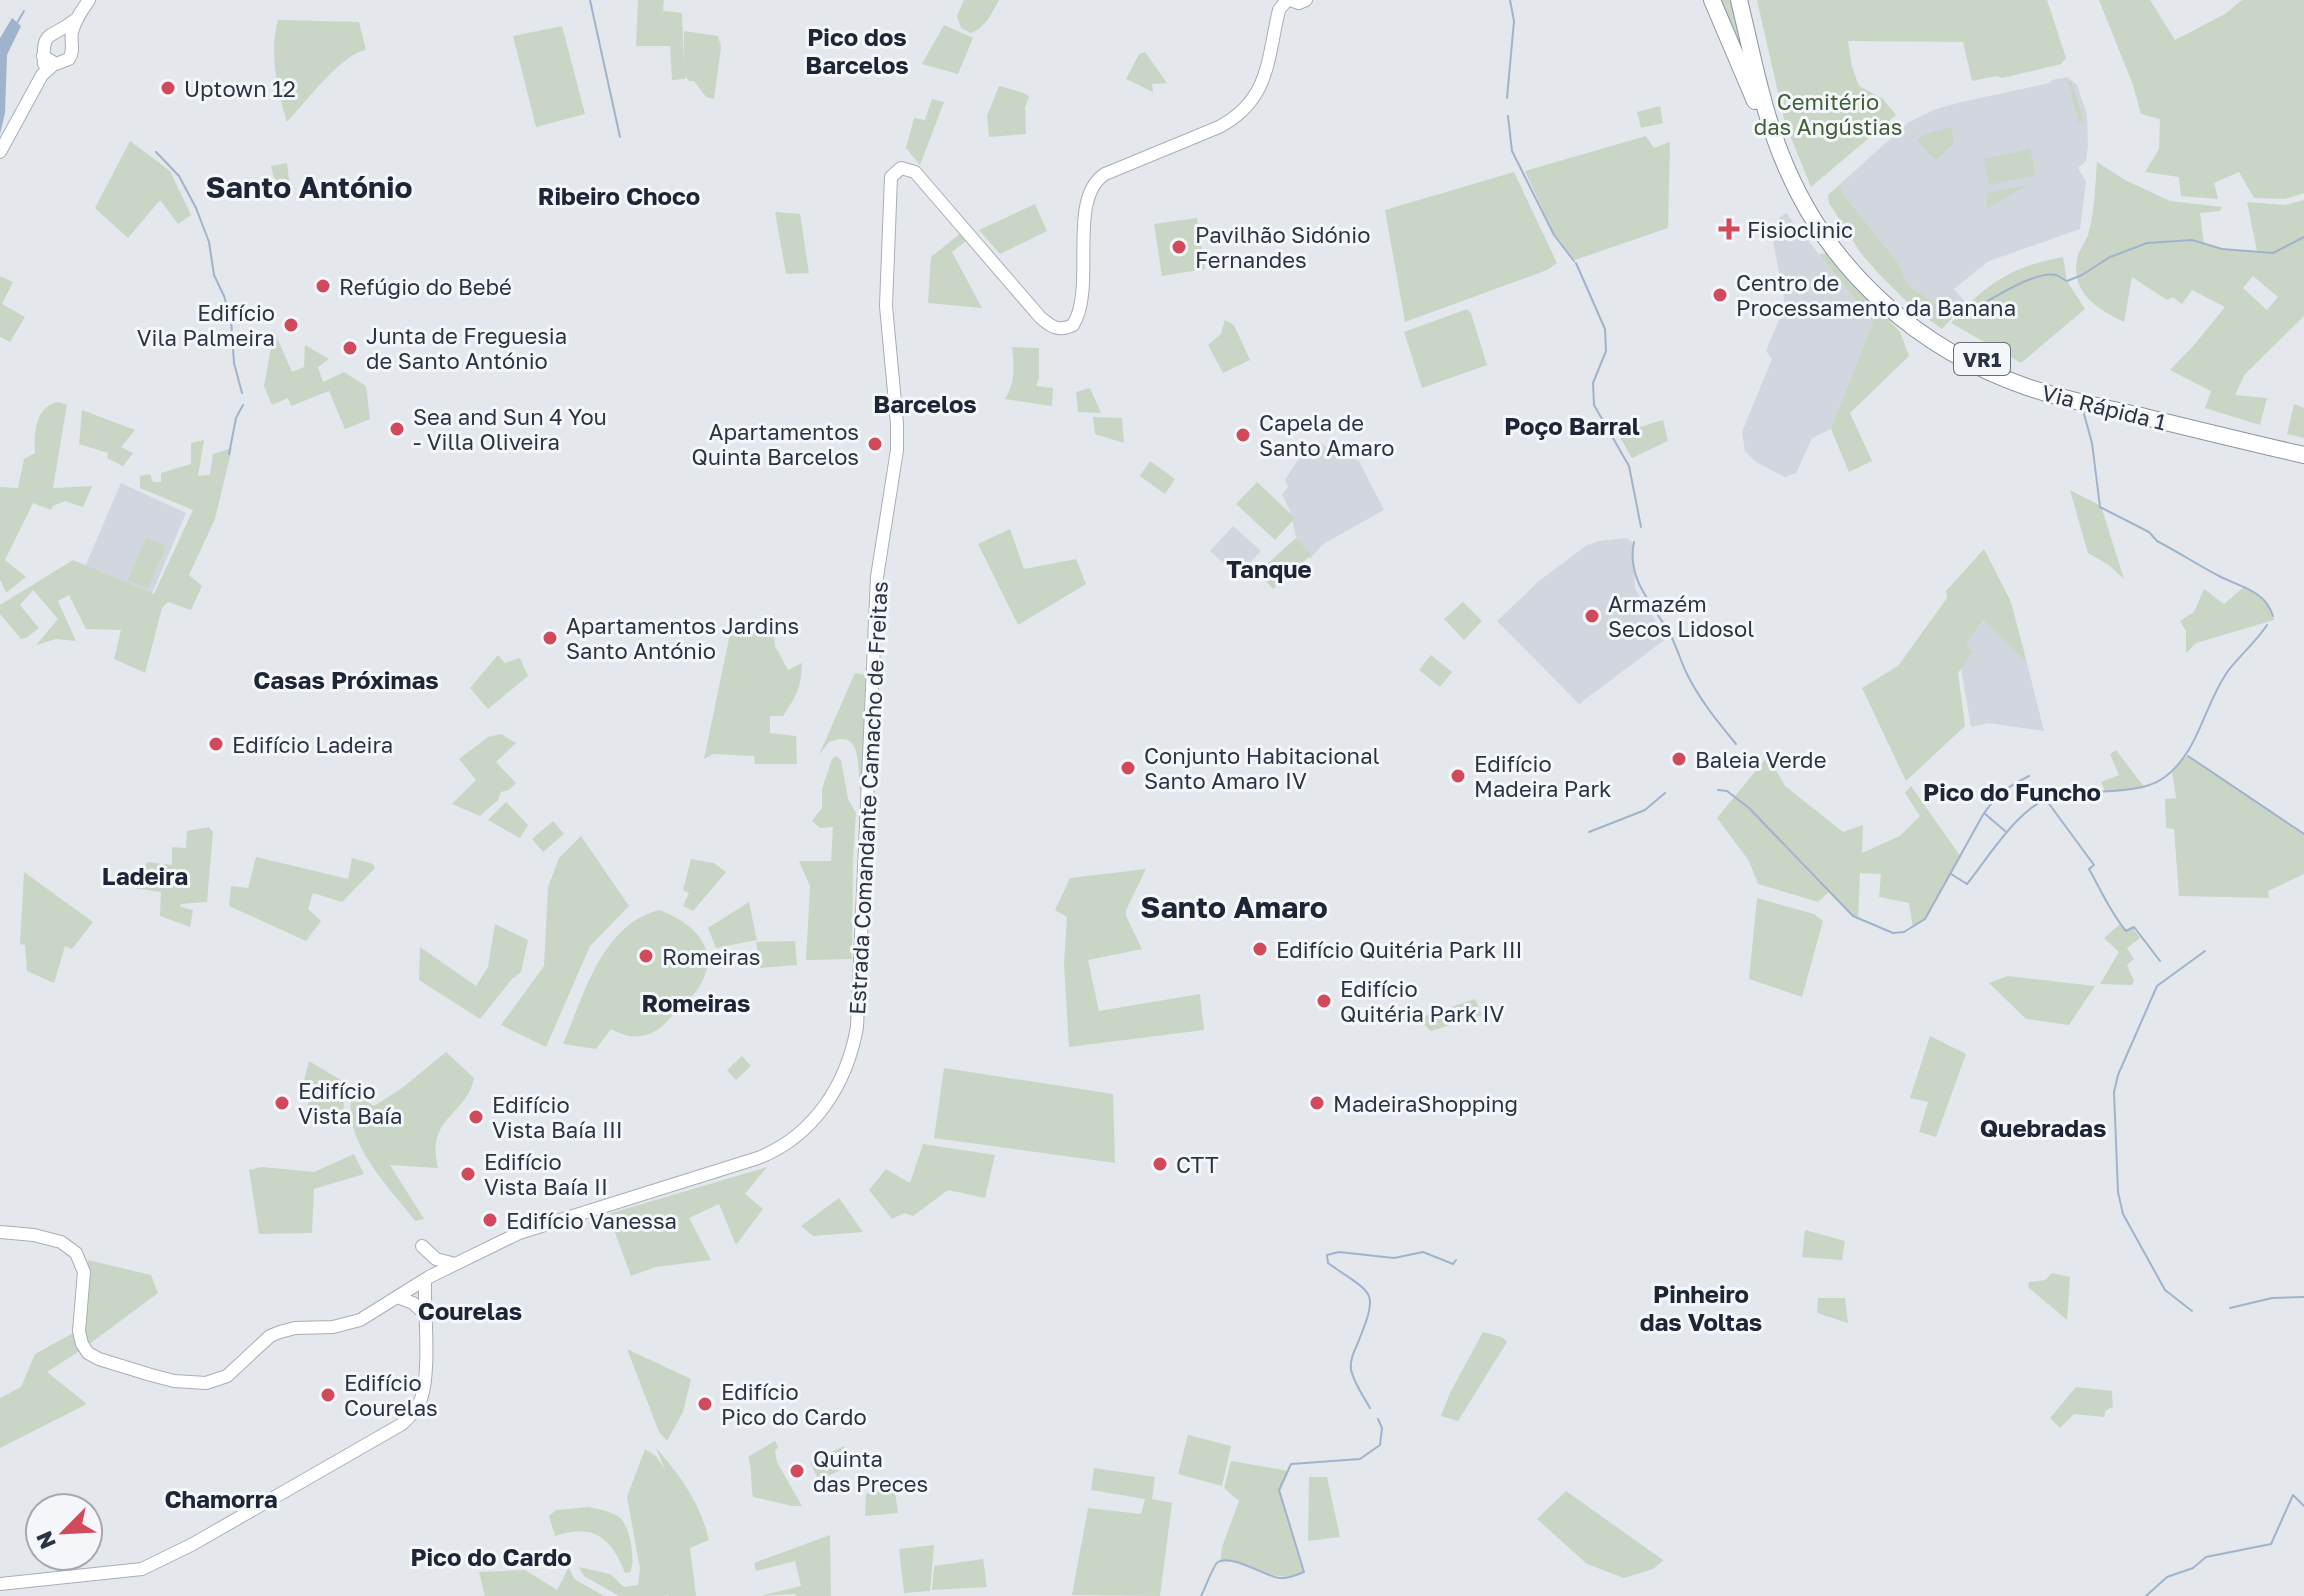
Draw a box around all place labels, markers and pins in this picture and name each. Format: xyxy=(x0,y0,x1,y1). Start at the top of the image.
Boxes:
place label: Uptown 12 xyxy=(184,75,296,102)
marker: Uptown 12 xyxy=(159,79,177,97)
place label: Fisioclinic xyxy=(1747,216,1853,243)
marker: Fisioclinic xyxy=(1718,218,1740,240)
place label: Pavilhão Sidónio Fernandes xyxy=(1195,221,1370,273)
marker: Pavilhão Sidónio Fernandes xyxy=(1170,238,1188,256)
place label: Centro de Processamento da Banana xyxy=(1736,269,2016,321)
place label: Refúgio do Bebé xyxy=(339,273,512,300)
marker: Refúgio do Bebé xyxy=(314,277,332,295)
marker: Centro de Processamento da Banana xyxy=(1711,286,1729,304)
place label: Edifício Vila Palmeira xyxy=(137,299,275,351)
marker: Edifício Vila Palmeira xyxy=(282,316,300,334)
place label: Junta de Freguesia de Santo António xyxy=(366,322,567,374)
marker: Junta de Freguesia de Santo António xyxy=(341,339,359,357)
place label: Sea and Sun 4 You - Villa Oliveira xyxy=(413,403,607,455)
place label: Capela de Santo Amaro xyxy=(1259,409,1395,461)
place label: Apartamentos Quinta Barcelos xyxy=(692,418,859,470)
marker: Sea and Sun 4 You - Villa Oliveira xyxy=(388,420,406,438)
marker: Capela de Santo Amaro xyxy=(1234,426,1252,444)
marker: Apartamentos Quinta Barcelos xyxy=(866,435,884,453)
place label: Armazém Secos Lidosol xyxy=(1608,590,1754,642)
marker: Armazém Secos Lidosol xyxy=(1583,607,1601,625)
place label: Apartamentos Jardins Santo António xyxy=(566,612,799,664)
marker: Apartamentos Jardins Santo António xyxy=(541,629,559,647)
place label: Edifício Ladeira xyxy=(232,731,393,758)
marker: Edifício Ladeira xyxy=(207,735,225,753)
place label: Conjunto Habitacional Santo Amaro IV xyxy=(1144,742,1380,794)
place label: Baleia Verde xyxy=(1695,746,1826,773)
place label: Edifício Madeira Park xyxy=(1474,750,1611,802)
marker: Baleia Verde xyxy=(1670,750,1688,768)
marker: Conjunto Habitacional Santo Amaro IV xyxy=(1119,759,1137,777)
marker: Edifício Madeira Park xyxy=(1449,767,1467,785)
place label: Edifício Quitéria Park III xyxy=(1276,936,1522,963)
marker: Edifício Quitéria Park III xyxy=(1251,940,1269,958)
place label: Romeiras xyxy=(662,943,761,970)
marker: Romeiras xyxy=(637,947,655,965)
place label: Edifício Quitéria Park IV xyxy=(1340,975,1504,1027)
marker: Edifício Quitéria Park IV xyxy=(1315,992,1333,1010)
place label: Edifício Vista Baía xyxy=(298,1077,403,1129)
place label: MadeiraShopping xyxy=(1333,1090,1518,1117)
place label: Edifício Vista Baía III xyxy=(492,1091,623,1143)
marker: Edifício Vista Baía xyxy=(273,1094,291,1112)
marker: MadeiraShopping xyxy=(1308,1094,1326,1112)
marker: Edifício Vista Baía III xyxy=(467,1108,485,1126)
place label: Edifício Vista Baía II xyxy=(484,1148,608,1200)
place label: CTT xyxy=(1176,1151,1219,1178)
marker: CTT xyxy=(1151,1155,1169,1173)
marker: Edifício Vista Baía II xyxy=(459,1165,477,1183)
place label: Edifício Vanessa xyxy=(506,1207,677,1234)
marker: Edifício Vanessa xyxy=(481,1211,499,1229)
place label: Edifício Courelas xyxy=(344,1369,438,1421)
place label: Edifício Pico do Cardo xyxy=(721,1378,867,1430)
marker: Edifício Courelas xyxy=(319,1386,337,1404)
marker: Edifício Pico do Cardo xyxy=(696,1395,714,1413)
place label: Quinta das Preces xyxy=(813,1445,928,1497)
marker: Quinta das Preces xyxy=(788,1462,806,1480)

